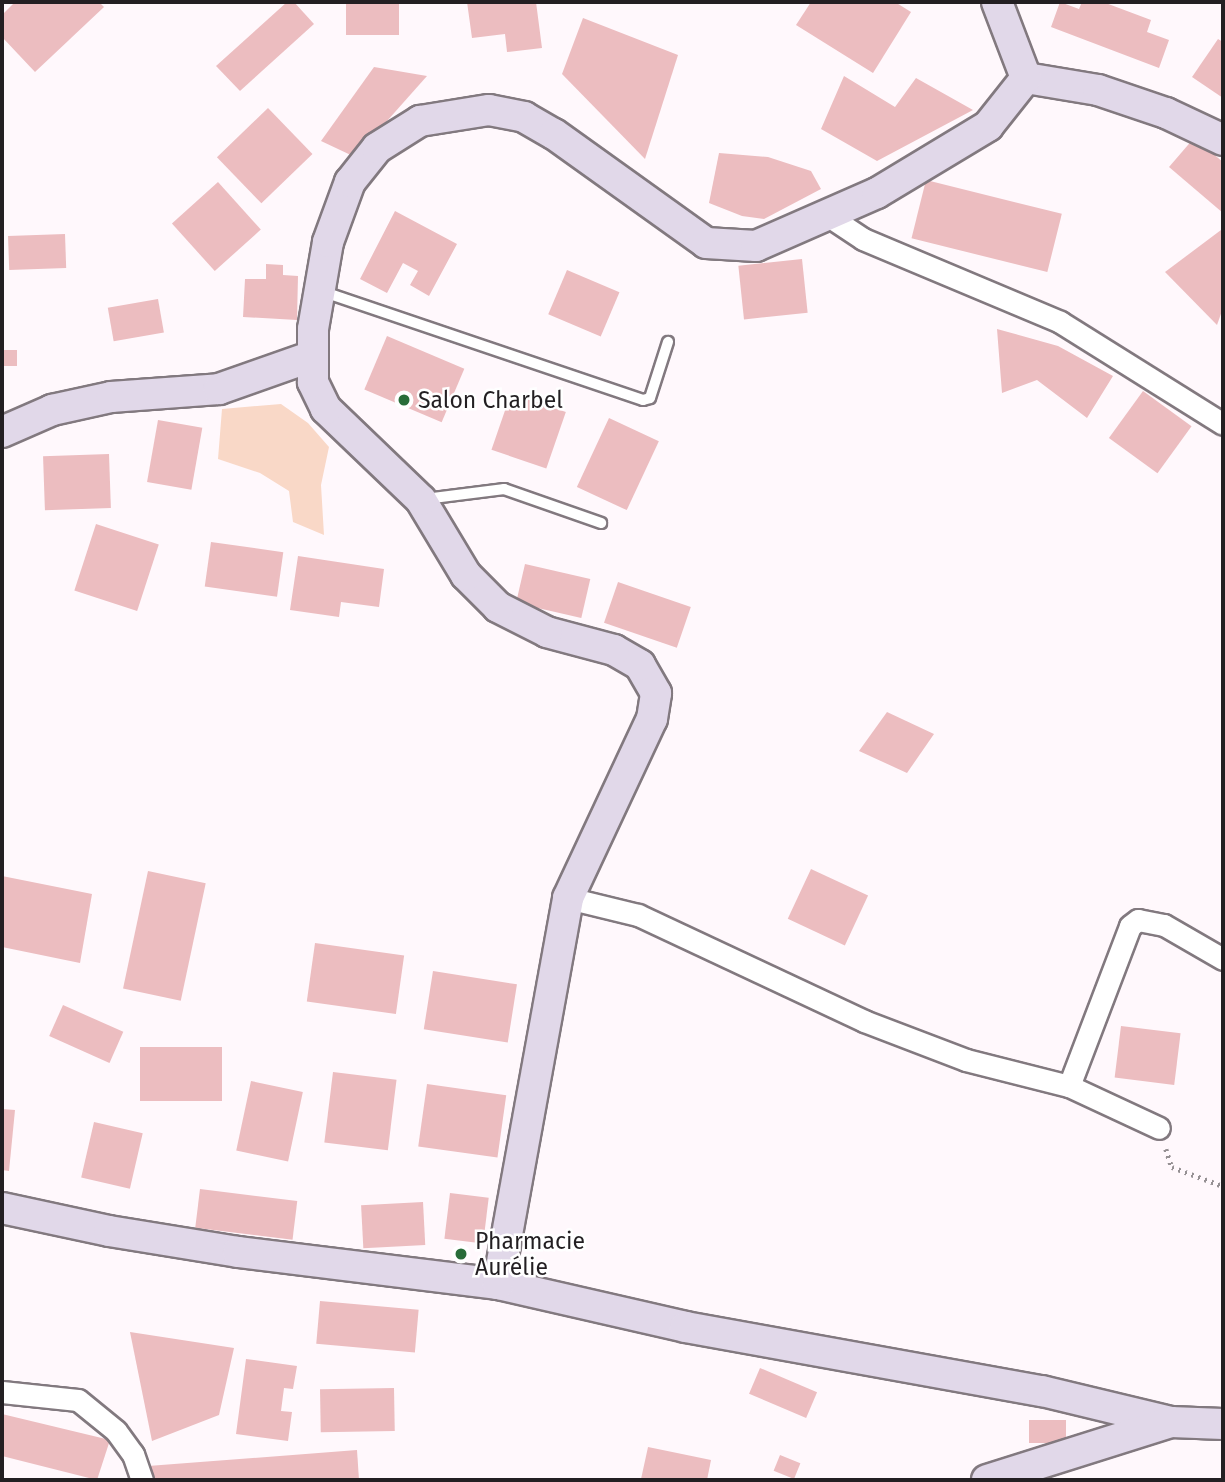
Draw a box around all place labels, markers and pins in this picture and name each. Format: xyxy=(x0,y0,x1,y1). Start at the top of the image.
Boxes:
place label: Salon Charbel xyxy=(418,386,563,414)
marker: Salon Charbel xyxy=(396,392,412,408)
place label: Pharmacie Aurélie xyxy=(475,1227,585,1281)
marker: Pharmacie Aurélie xyxy=(453,1246,469,1262)

